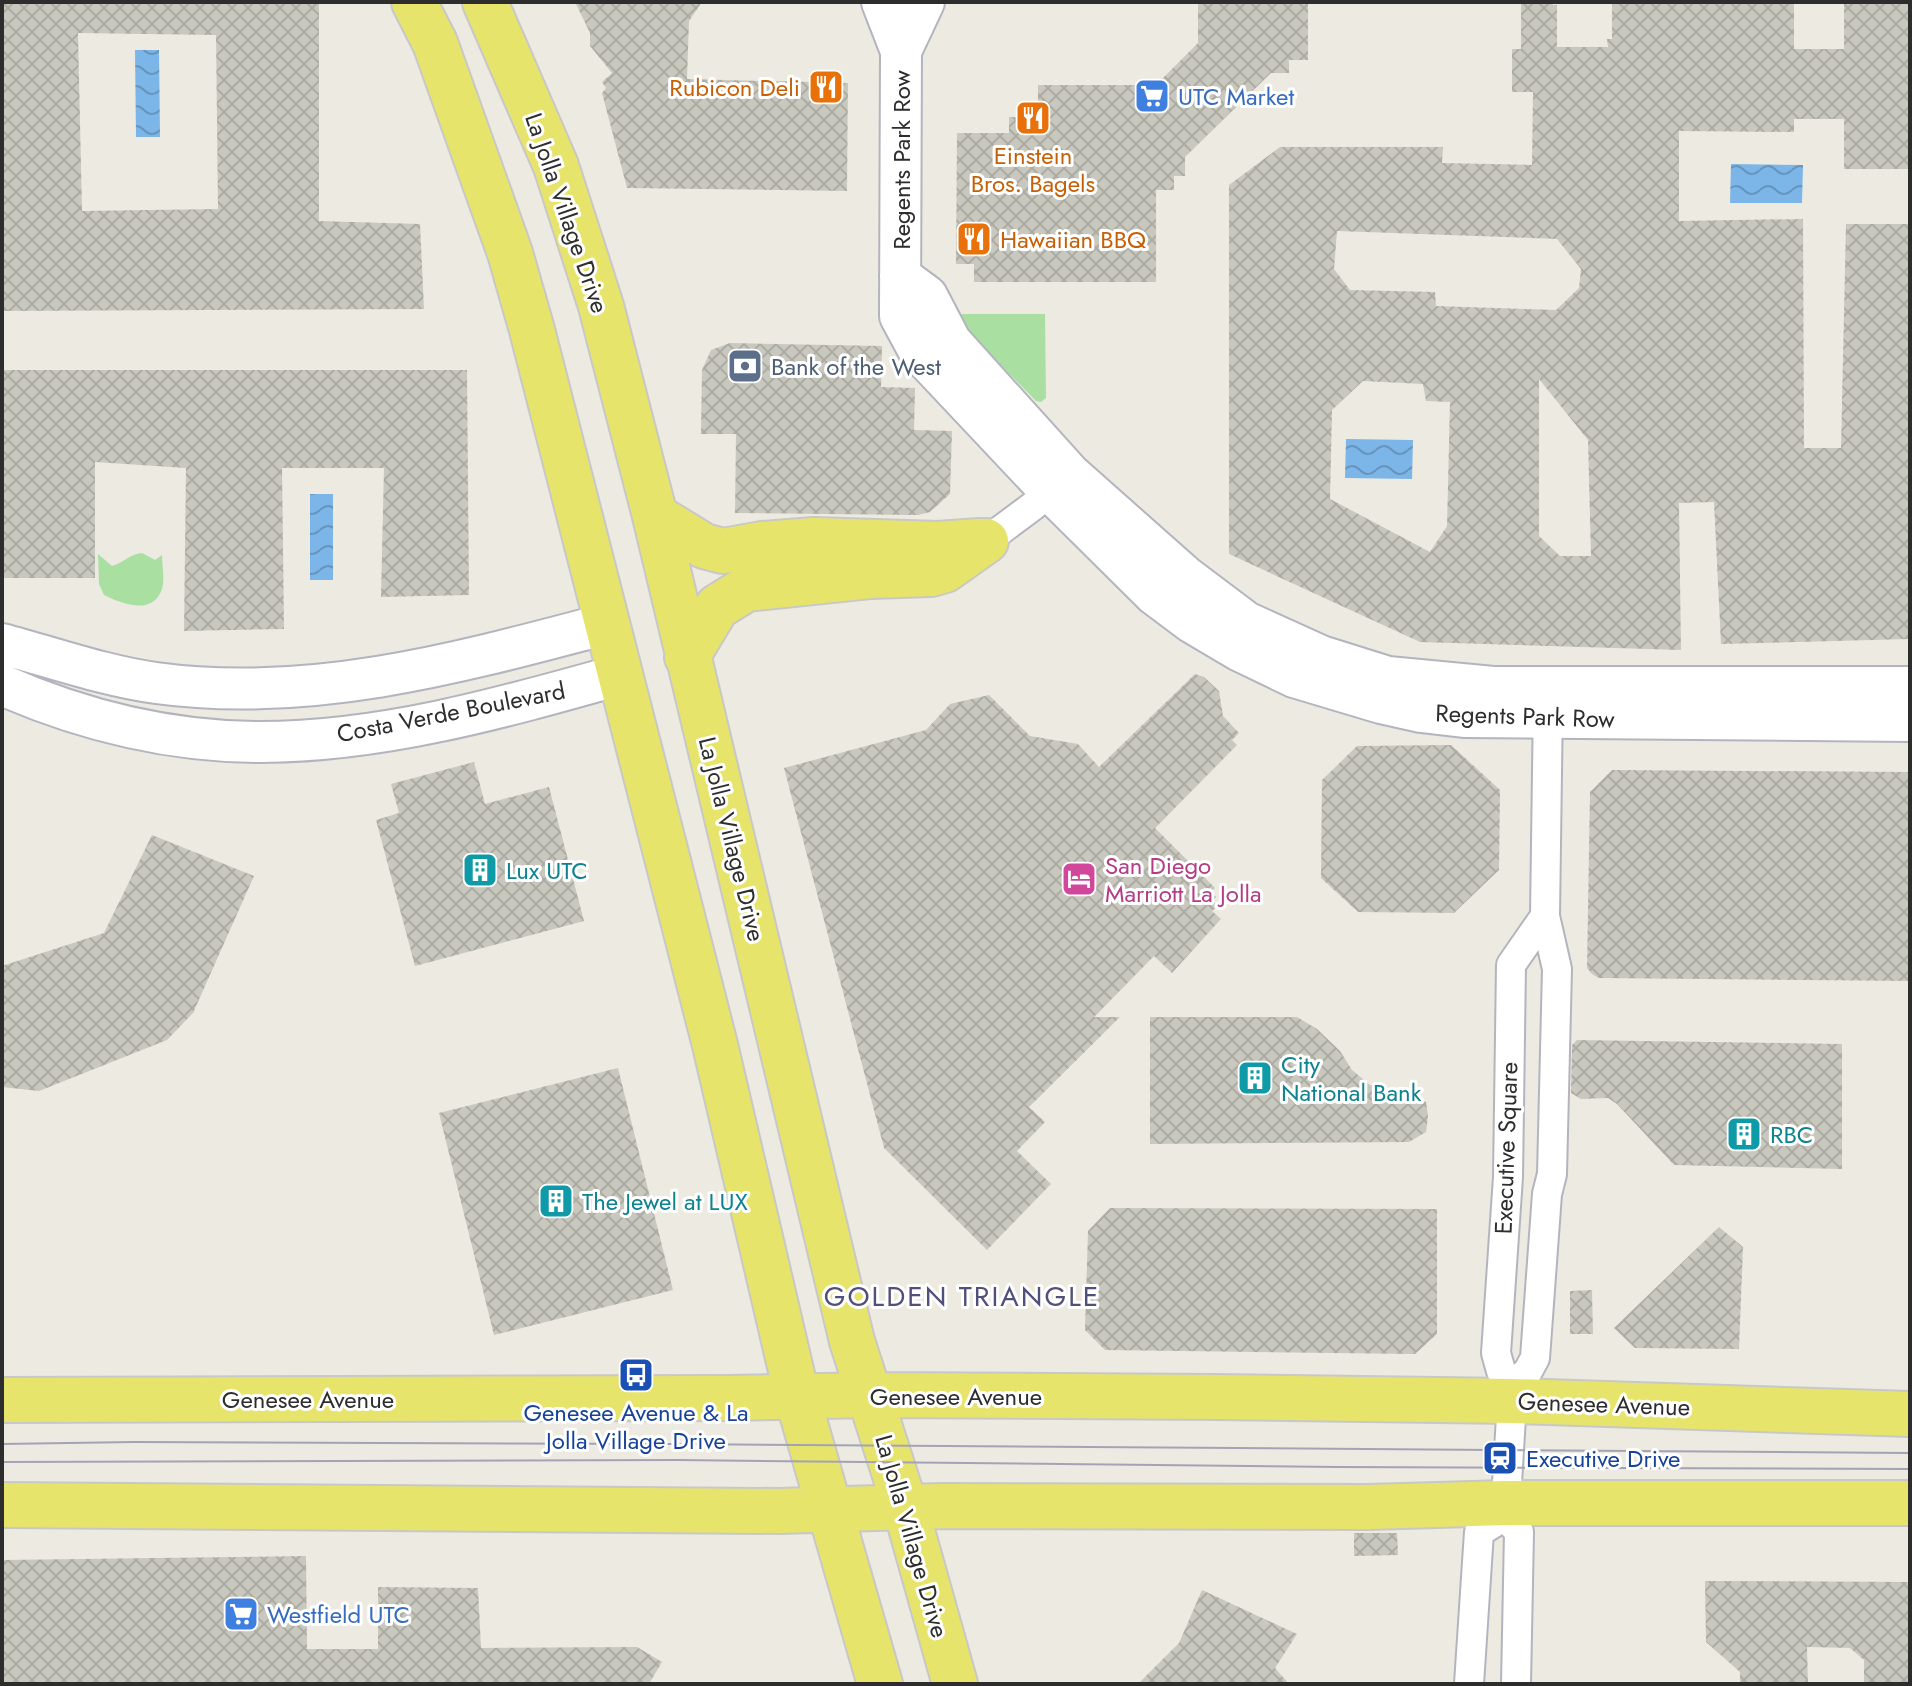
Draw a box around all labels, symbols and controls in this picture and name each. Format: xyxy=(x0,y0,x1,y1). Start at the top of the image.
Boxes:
restaurant icon: Rubicon Deli xyxy=(807,68,845,106)
place label: Rubicon Deli xyxy=(669,70,800,105)
street label: Regents Park Row xyxy=(884,70,919,250)
supermarket icon: UTC Market xyxy=(1133,77,1171,115)
place label: UTC Market xyxy=(1178,79,1294,114)
restaurant icon: Einstein Bros. Bagels xyxy=(1014,99,1052,137)
street label: La Jolla Village Drive xyxy=(516,108,618,318)
place label: Einstein Bros. Bagels xyxy=(971,138,1095,201)
restaurant icon: Hawaiian BBQ xyxy=(955,220,993,258)
place label: Hawaiian BBQ xyxy=(1000,222,1146,257)
bank icon: Bank of the West xyxy=(726,347,764,385)
place label: Bank of the West xyxy=(771,349,941,384)
street label: Costa Verde Boulevard xyxy=(334,673,568,751)
street label: Regents Park Row xyxy=(1435,695,1616,737)
street label: La Jolla Village Drive xyxy=(690,733,774,945)
place label: San Diego Marriott La Jolla xyxy=(1105,848,1262,911)
building icon: Lux UTC xyxy=(461,851,499,889)
place label: Lux UTC xyxy=(506,853,588,888)
hotel icon: San Diego Marriott La Jolla xyxy=(1060,860,1098,898)
place label: City National Bank xyxy=(1281,1047,1422,1110)
building icon: City National Bank xyxy=(1236,1059,1274,1097)
street label: Executive Square xyxy=(1486,1061,1526,1235)
building icon: RBC xyxy=(1725,1115,1763,1153)
place label: RBC xyxy=(1770,1117,1813,1152)
building icon: The Jewel at LUX xyxy=(537,1182,575,1220)
place label: The Jewel at LUX xyxy=(582,1184,748,1219)
district label: GOLDEN TRIANGLE xyxy=(824,1276,1100,1317)
bus stop icon: Genesee Avenue & La Jolla Village Drive xyxy=(617,1356,655,1394)
street label: Genesee Avenue xyxy=(870,1379,1042,1414)
street label: Genesee Avenue xyxy=(222,1382,394,1417)
street label: Genesee Avenue xyxy=(1517,1384,1691,1424)
place label: Genesee Avenue & La Jolla Village Drive xyxy=(523,1395,749,1458)
street label: La Jolla Village Drive xyxy=(866,1431,958,1641)
station icon: Executive Drive xyxy=(1481,1439,1519,1477)
place label: Executive Drive xyxy=(1526,1441,1680,1476)
supermarket icon: Westfield UTC xyxy=(222,1595,260,1633)
place label: Westfield UTC xyxy=(267,1597,410,1632)

